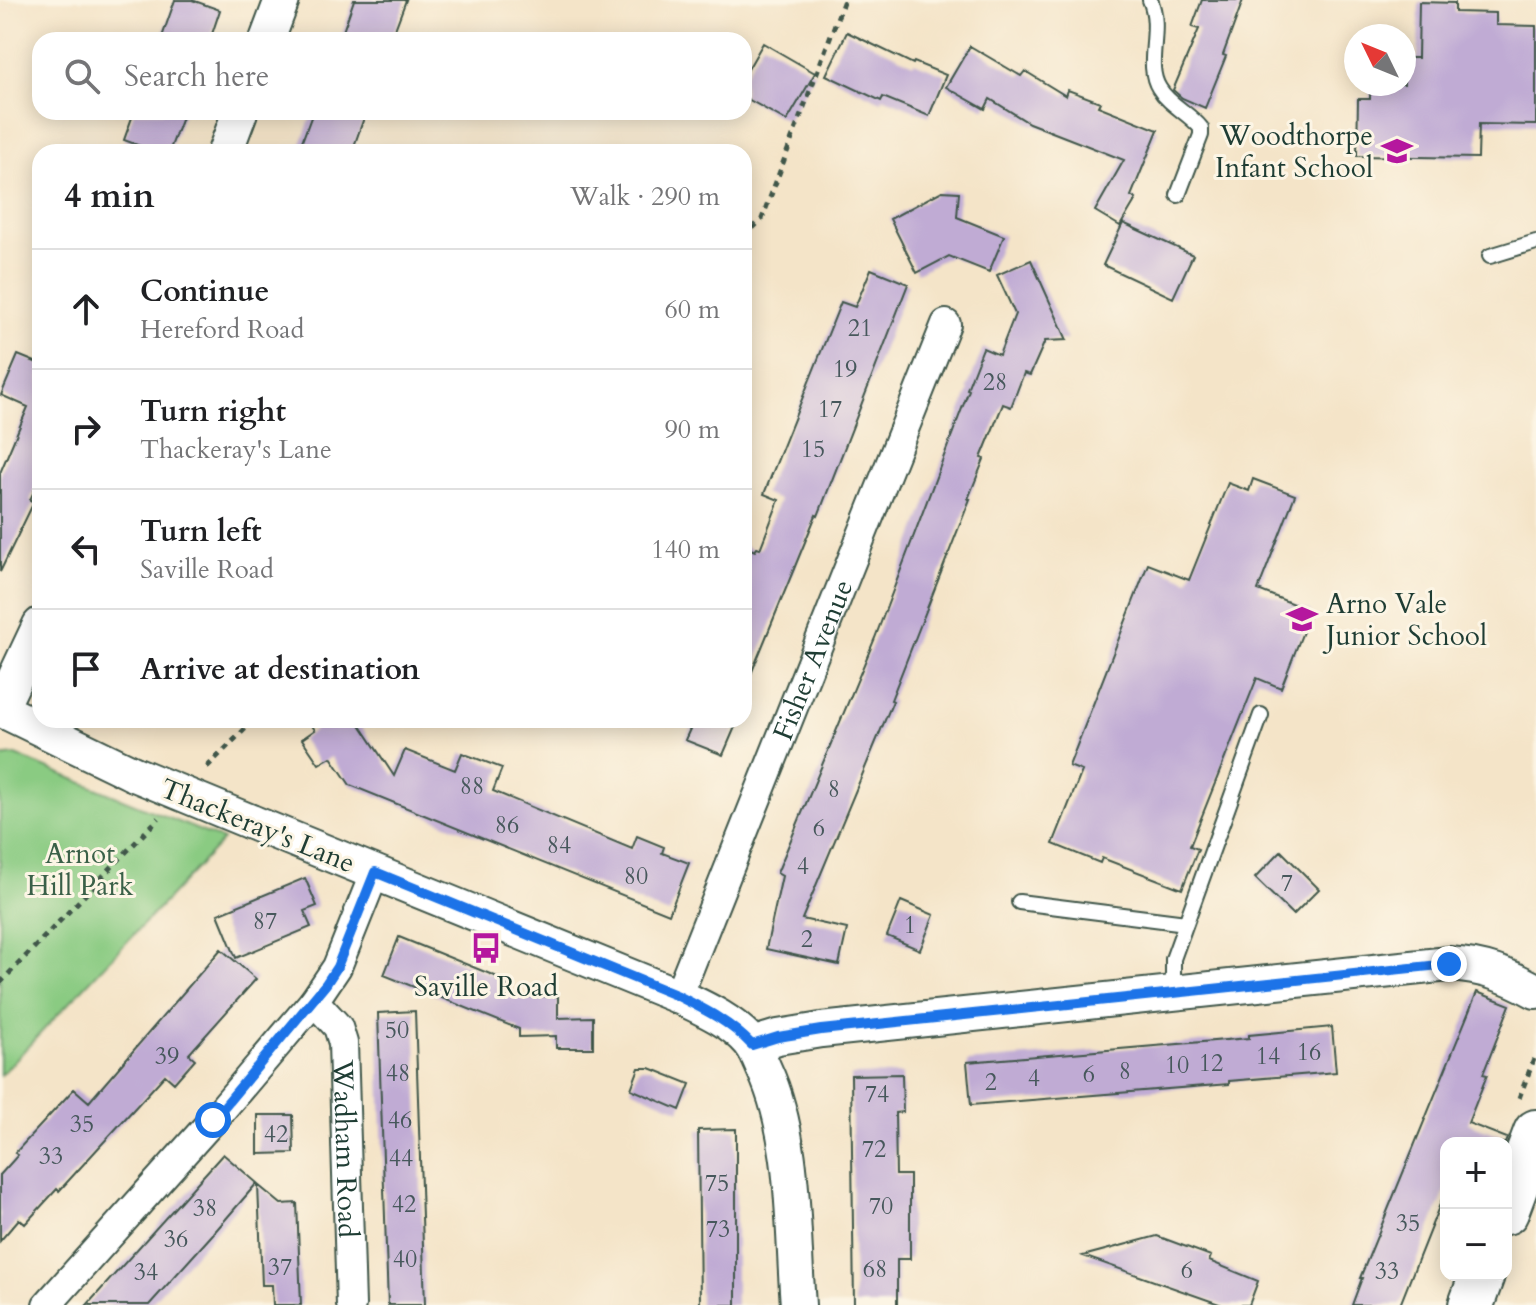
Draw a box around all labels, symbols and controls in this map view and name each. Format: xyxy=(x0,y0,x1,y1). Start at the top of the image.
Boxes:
north arrow xyxy=(1344,24,1416,96)
search box xyxy=(32,32,752,120)
icon: search xyxy=(60,54,104,98)
text: Search here xyxy=(124,56,269,97)
place label: Woodthorpe Infant School xyxy=(1215,117,1373,187)
school or university icon: Woodthorpe Infant School xyxy=(1380,134,1414,168)
text: 4 min xyxy=(64,173,155,219)
text: Walk · 290 m xyxy=(570,179,720,214)
text: Continue xyxy=(140,271,269,312)
icon: ahead xyxy=(64,287,108,331)
text: 60 m xyxy=(664,292,720,327)
text: Hereford Road xyxy=(140,312,304,347)
house number: 21 xyxy=(848,312,872,345)
house number: 19 xyxy=(833,353,857,386)
house number: 28 xyxy=(983,366,1007,399)
text: Turn right xyxy=(140,391,286,432)
house number: 17 xyxy=(818,393,842,426)
icon: right xyxy=(64,407,108,451)
text: 90 m xyxy=(664,412,720,447)
text: Thackeray's Lane xyxy=(140,432,332,467)
house number: 15 xyxy=(801,433,825,466)
text: Turn left xyxy=(140,511,262,552)
icon: left xyxy=(64,527,108,571)
text: 140 m xyxy=(651,532,720,567)
text: Saville Road xyxy=(140,552,274,587)
street label: Fisher Avenue xyxy=(764,574,862,746)
place label: Arno Vale Junior School xyxy=(1322,585,1487,655)
school or university icon: Arno Vale Junior School xyxy=(1285,602,1319,636)
icon: arrive xyxy=(64,647,108,691)
text: Arrive at destination xyxy=(140,649,420,690)
street label: Thackeray's Lane xyxy=(155,770,360,882)
house number: 88 xyxy=(460,770,484,803)
house number: 8 xyxy=(828,773,840,806)
house number: 86 xyxy=(495,809,519,842)
house number: 6 xyxy=(813,812,825,845)
house number: 84 xyxy=(547,829,571,862)
park label: Arnot Hill Park xyxy=(27,835,133,905)
house number: 4 xyxy=(797,850,809,883)
house number: 80 xyxy=(624,860,648,893)
house number: 7 xyxy=(1281,867,1293,900)
house number: 87 xyxy=(253,905,277,938)
house number: 1 xyxy=(904,909,916,942)
house number: 2 xyxy=(801,923,813,956)
bus stop icon: Saville Road xyxy=(469,931,503,965)
route end xyxy=(1431,946,1467,982)
place label: Saville Road xyxy=(414,968,558,1006)
house number: 50 xyxy=(385,1014,409,1047)
house number: 16 xyxy=(1297,1036,1321,1069)
house number: 39 xyxy=(155,1040,179,1073)
house number: 14 xyxy=(1256,1040,1280,1073)
house number: 12 xyxy=(1199,1047,1223,1080)
house number: 10 xyxy=(1165,1049,1189,1082)
house number: 8 xyxy=(1119,1055,1131,1088)
house number: 48 xyxy=(386,1057,410,1090)
street label: Wadham Road xyxy=(323,1058,367,1239)
house number: 6 xyxy=(1083,1058,1095,1091)
house number: 4 xyxy=(1028,1062,1040,1095)
house number: 2 xyxy=(985,1066,997,1099)
house number: 74 xyxy=(865,1078,889,1111)
route start xyxy=(195,1102,231,1138)
house number: 46 xyxy=(388,1104,412,1137)
house number: 35 xyxy=(70,1108,94,1141)
house number: 42 xyxy=(264,1118,288,1151)
house number: 72 xyxy=(862,1133,886,1166)
map controls xyxy=(1440,1137,1512,1281)
button: + xyxy=(1440,1137,1512,1209)
house number: 33 xyxy=(39,1140,63,1173)
house number: 44 xyxy=(389,1142,413,1175)
house number: 75 xyxy=(705,1167,729,1200)
house number: 42 xyxy=(392,1188,416,1221)
house number: 70 xyxy=(869,1190,893,1223)
house number: 38 xyxy=(193,1192,217,1225)
house number: 35 xyxy=(1396,1207,1420,1240)
button: − xyxy=(1440,1209,1512,1281)
house number: 73 xyxy=(706,1213,730,1246)
house number: 36 xyxy=(164,1223,188,1256)
house number: 40 xyxy=(393,1243,417,1276)
house number: 37 xyxy=(268,1251,292,1284)
house number: 68 xyxy=(863,1253,887,1286)
house number: 6 xyxy=(1181,1254,1193,1287)
house number: 33 xyxy=(1375,1255,1399,1288)
house number: 34 xyxy=(134,1256,158,1289)

